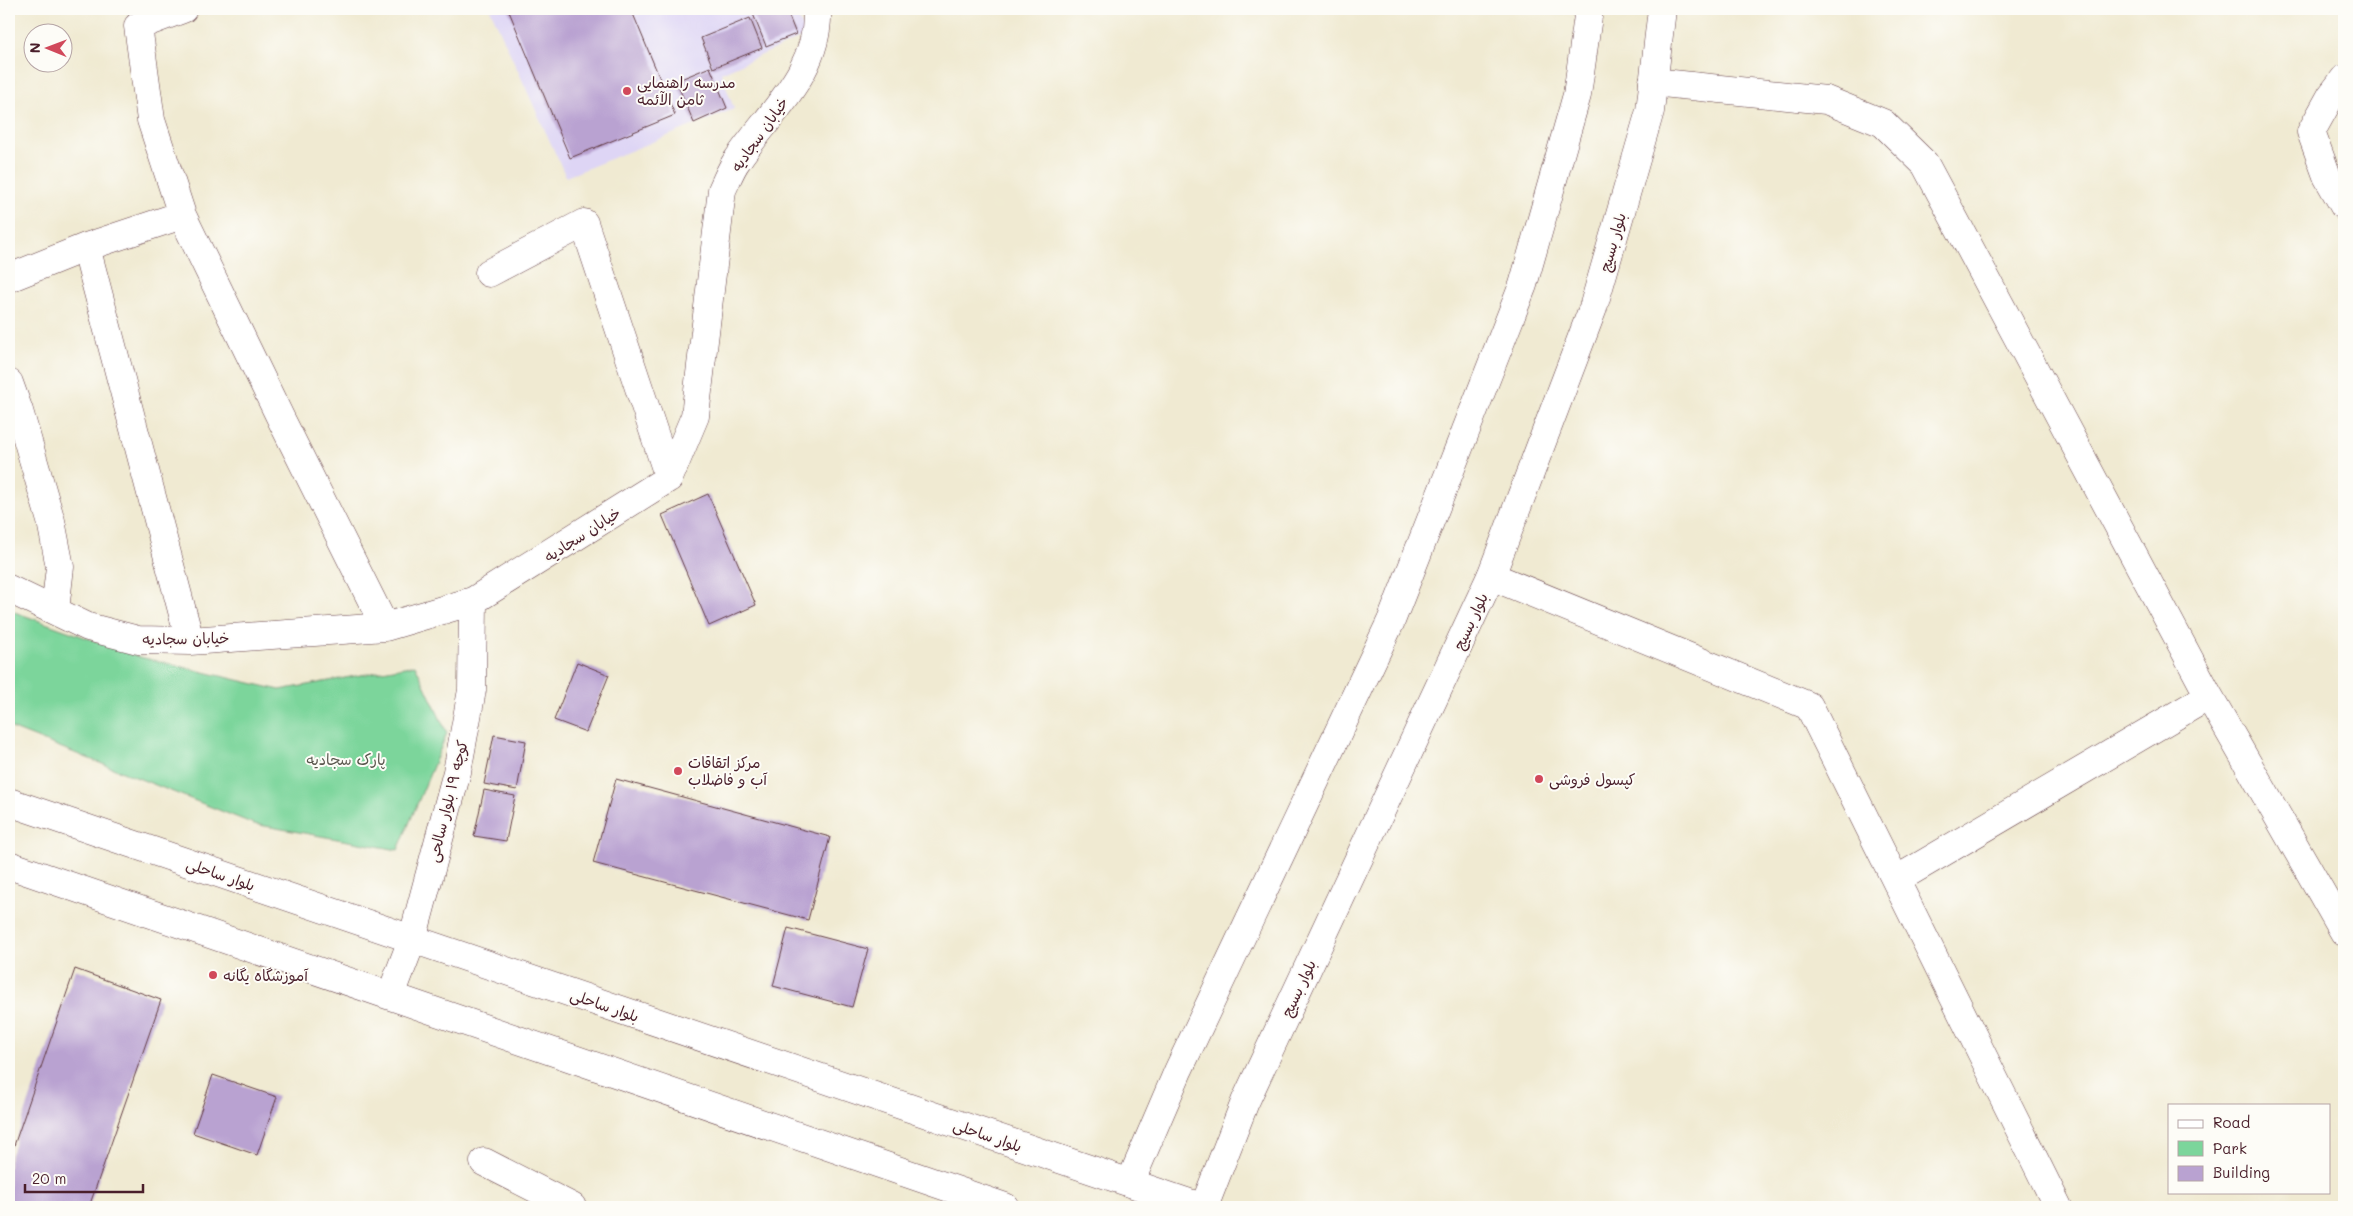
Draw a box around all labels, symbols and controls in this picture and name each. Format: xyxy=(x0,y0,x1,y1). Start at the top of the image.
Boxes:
north arrow xyxy=(22,22,72,72)
text: N xyxy=(25,42,44,53)
place label: مدرسه راهنمایی ثامن الآئمه xyxy=(637,72,736,109)
marker: مدرسه راهنمایی ثامن الآئمه xyxy=(621,85,633,97)
street label: خیابان سجادیه xyxy=(726,93,792,175)
street label: بلوار بسیج xyxy=(1594,210,1631,274)
street label: خیابان سجادیه xyxy=(540,502,624,566)
street label: بلوار بسیج xyxy=(1448,589,1493,653)
street label: خیابان سجادیه xyxy=(142,627,230,649)
street label: کوچه ۱۹ بلوار سالحی xyxy=(422,738,473,864)
park label: پارک سجادیه xyxy=(306,749,386,770)
place label: مرکز اتقاقات آب و فاضلاب xyxy=(688,752,768,789)
marker: مرکز اتقاقات آب و فاضلاب xyxy=(672,765,684,777)
place label: کپسول فروشی xyxy=(1549,769,1635,790)
marker: کپسول فروشی xyxy=(1533,773,1545,785)
street label: بلوار ساحلی xyxy=(184,853,258,896)
street label: بلوار بسیج xyxy=(1276,956,1321,1020)
place label: آموزشگاه یگانه xyxy=(223,965,309,985)
marker: آموزشگاه یگانه xyxy=(207,969,219,981)
street label: بلوار ساحلی xyxy=(568,984,642,1027)
legend xyxy=(2168,1104,2330,1194)
text: Road xyxy=(2213,1112,2250,1132)
street label: بلوار ساحلی xyxy=(951,1114,1025,1157)
text: Park xyxy=(2213,1138,2247,1158)
scale bar xyxy=(25,1161,142,1193)
text: Building xyxy=(2213,1162,2270,1182)
text: 20 m xyxy=(32,1168,66,1188)

